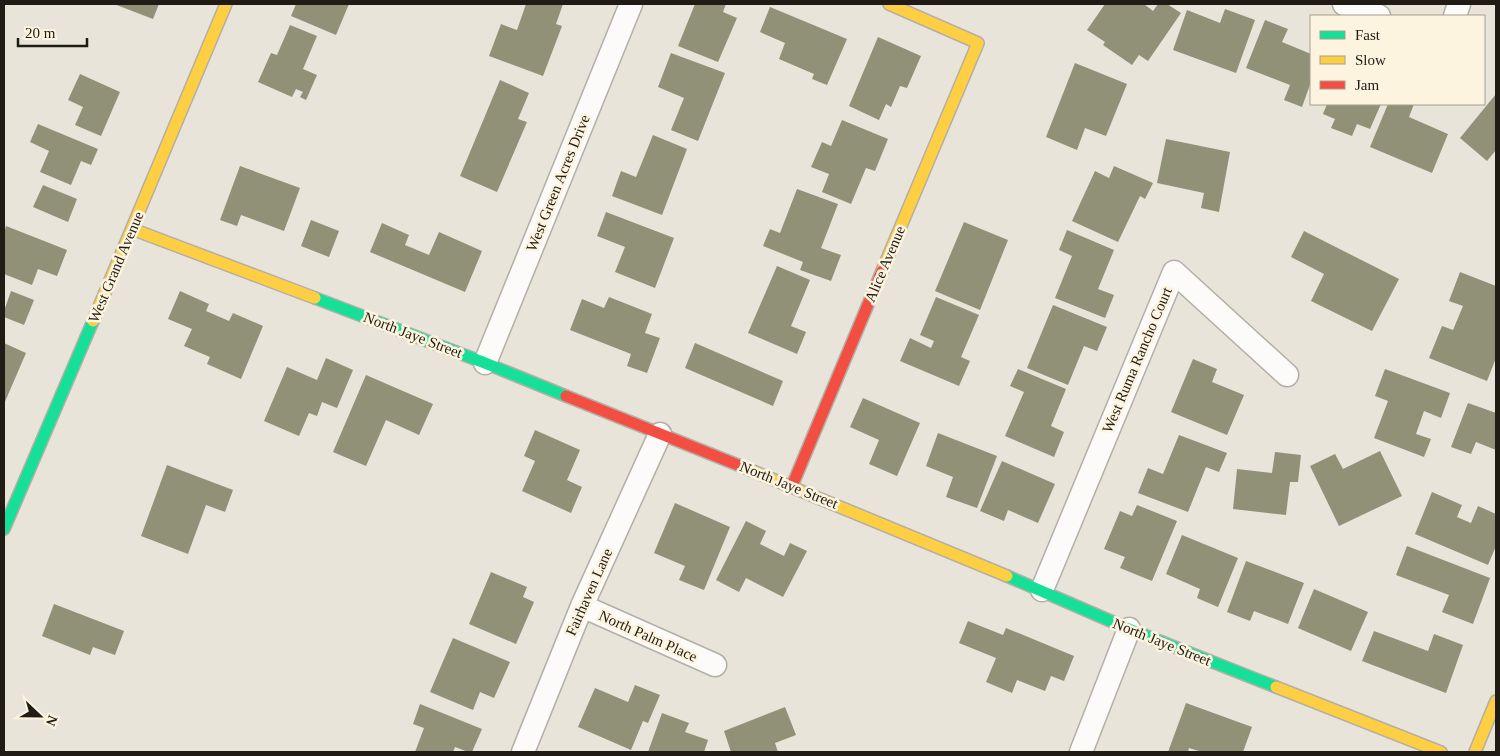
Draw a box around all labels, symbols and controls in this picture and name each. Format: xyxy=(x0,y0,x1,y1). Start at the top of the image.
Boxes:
scale bar xyxy=(18,15,86,47)
legend xyxy=(1310,15,1485,105)
text: 20 m xyxy=(25,25,56,41)
text: Fast xyxy=(1355,27,1381,43)
text: Slow xyxy=(1355,52,1386,68)
text: Jam xyxy=(1355,77,1379,93)
street label: West Green Acres Drive xyxy=(523,112,593,254)
street label: West Grand Avenue xyxy=(85,209,147,325)
street label: Alice Avenue xyxy=(862,223,908,304)
street label: West Ruma Rancho Court xyxy=(1099,284,1175,435)
street label: North Jaye Street xyxy=(362,309,465,361)
street label: North Jaye Street xyxy=(738,458,841,512)
street label: Fairhaven Lane xyxy=(563,546,616,638)
street label: North Palm Place xyxy=(596,607,700,665)
street label: North Jaye Street xyxy=(1111,615,1214,669)
north arrow xyxy=(15,691,65,741)
text: N xyxy=(43,713,60,728)

